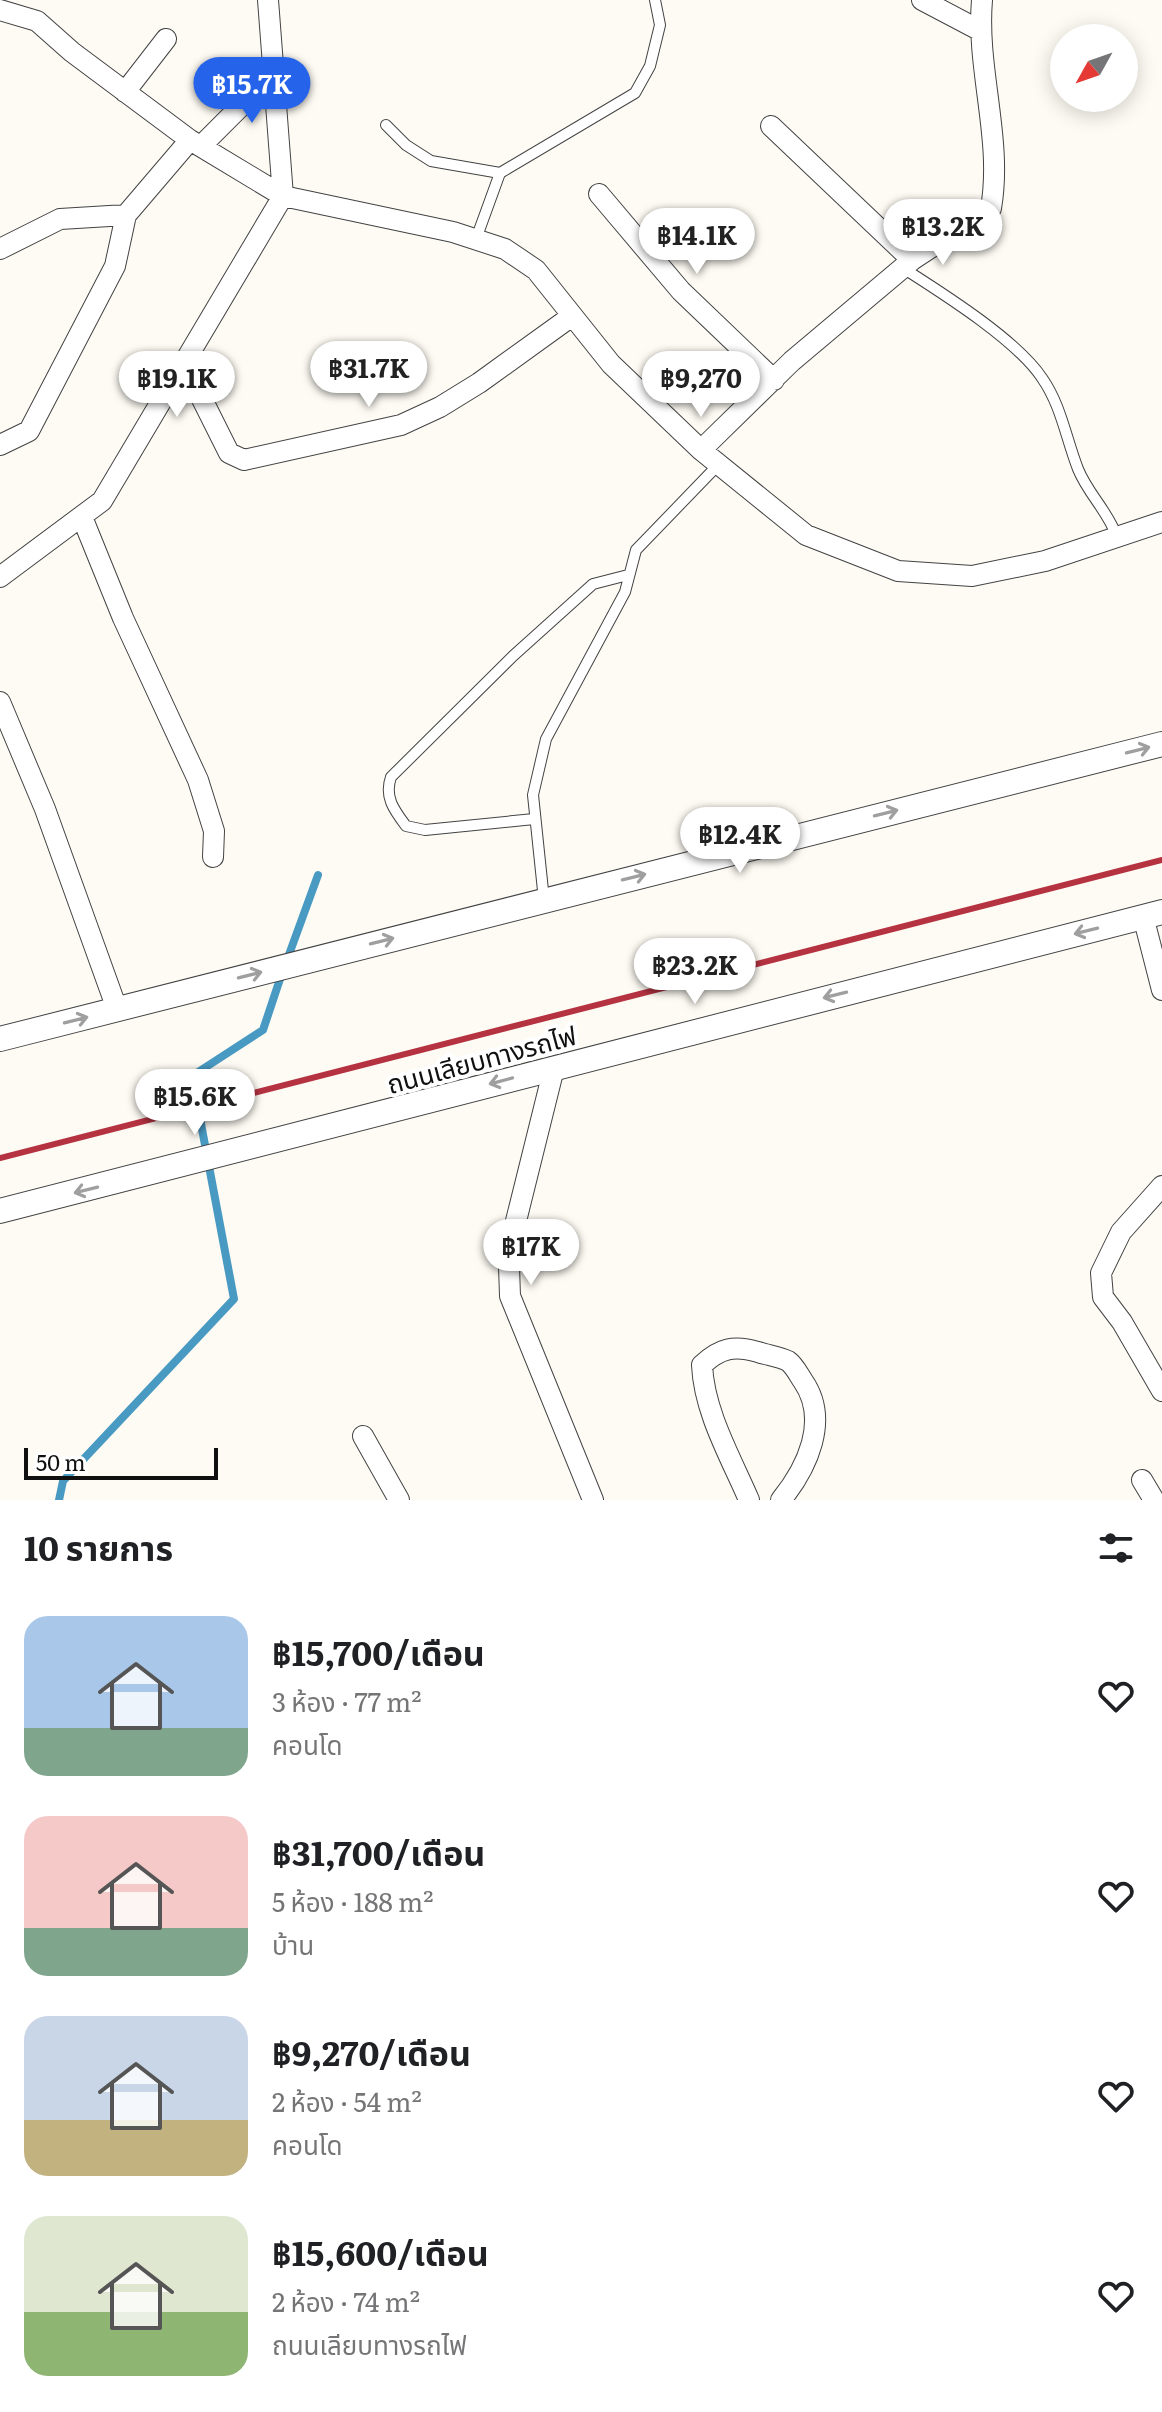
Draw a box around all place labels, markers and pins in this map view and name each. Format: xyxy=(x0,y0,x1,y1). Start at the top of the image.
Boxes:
pin: ฿15.7K xyxy=(187,57,317,125)
pin: ฿13.2K xyxy=(878,199,1008,267)
pin: ฿14.1K xyxy=(632,208,762,276)
pin: ฿31.7K xyxy=(304,341,434,409)
pin: ฿19.1K xyxy=(112,351,242,419)
pin: ฿9,270 xyxy=(636,351,766,419)
pin: ฿12.4K xyxy=(675,807,805,875)
pin: ฿23.2K xyxy=(630,938,760,1006)
pin: ฿15.6K xyxy=(130,1069,260,1137)
pin: ฿17K xyxy=(484,1219,578,1287)

